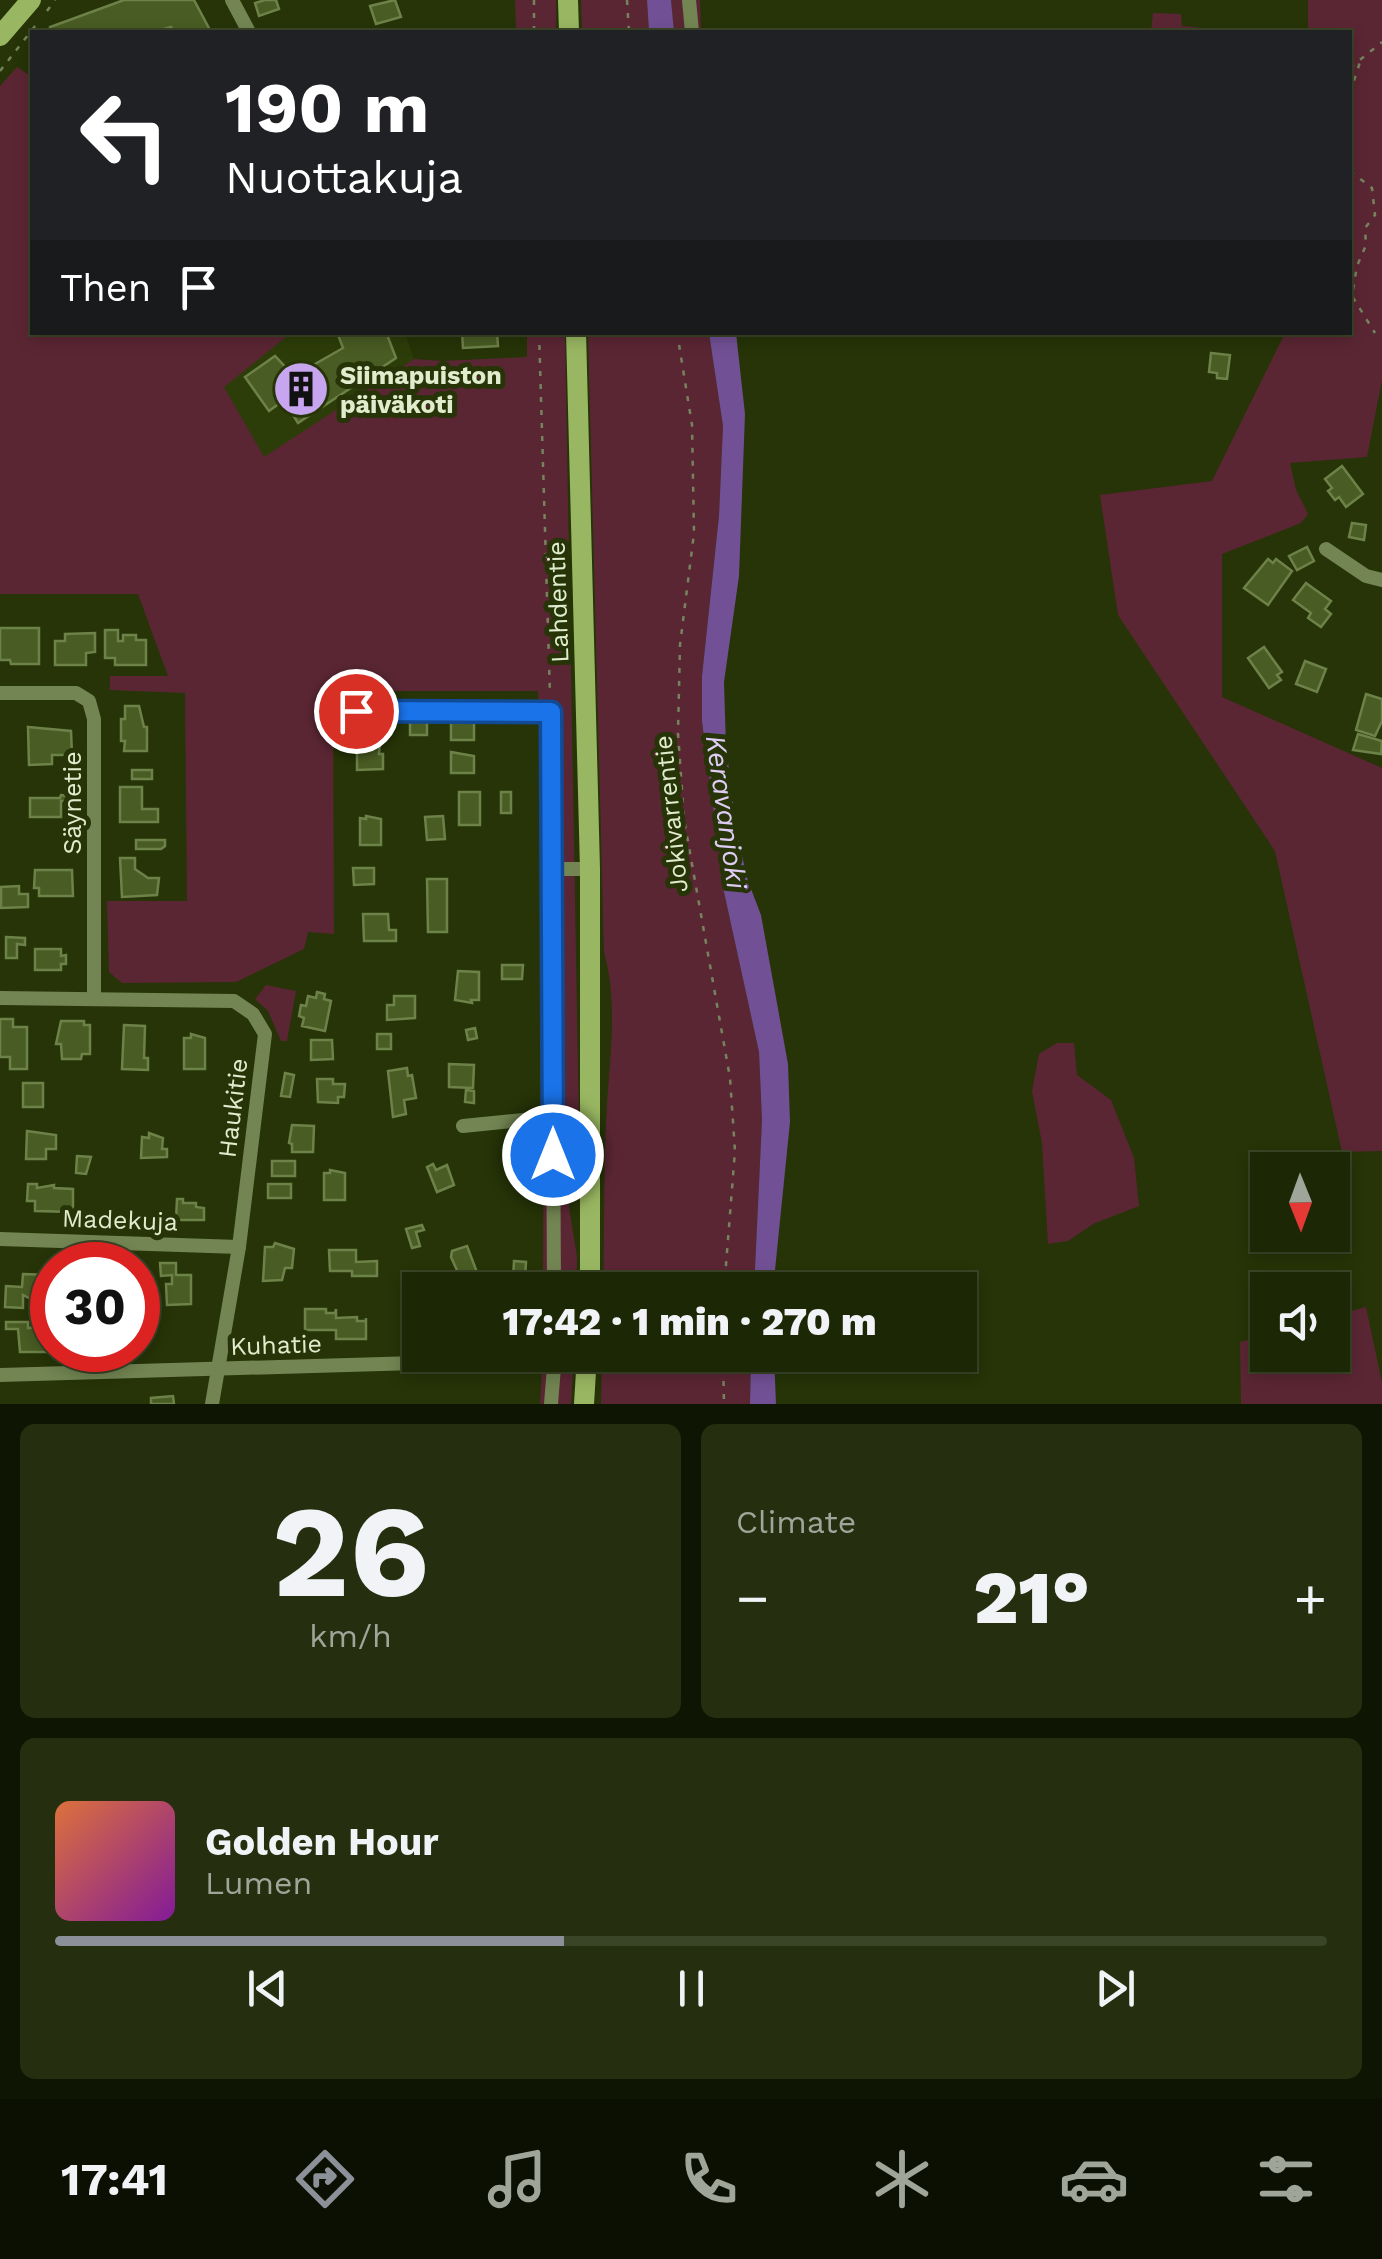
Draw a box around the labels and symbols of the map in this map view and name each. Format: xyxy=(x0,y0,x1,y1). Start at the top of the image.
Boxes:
building icon: Siimapuiston päiväkoti xyxy=(271,359,331,419)
place label: Siimapuiston päiväkoti xyxy=(340,361,502,419)
street label: Lahdentie xyxy=(541,541,575,663)
pin xyxy=(314,669,399,754)
water label: Keravanjoki xyxy=(699,733,753,892)
street label: Jokivarrentie xyxy=(648,734,694,894)
street label: Säynetie xyxy=(58,751,87,855)
street label: Haukitie xyxy=(213,1057,253,1159)
position arrow xyxy=(501,1103,605,1207)
north arrow xyxy=(1250,1152,1350,1252)
street label: Madekuja xyxy=(62,1203,178,1237)
speed limit sign: 30 xyxy=(30,1242,160,1372)
street label: Kuhatie xyxy=(230,1329,322,1361)

